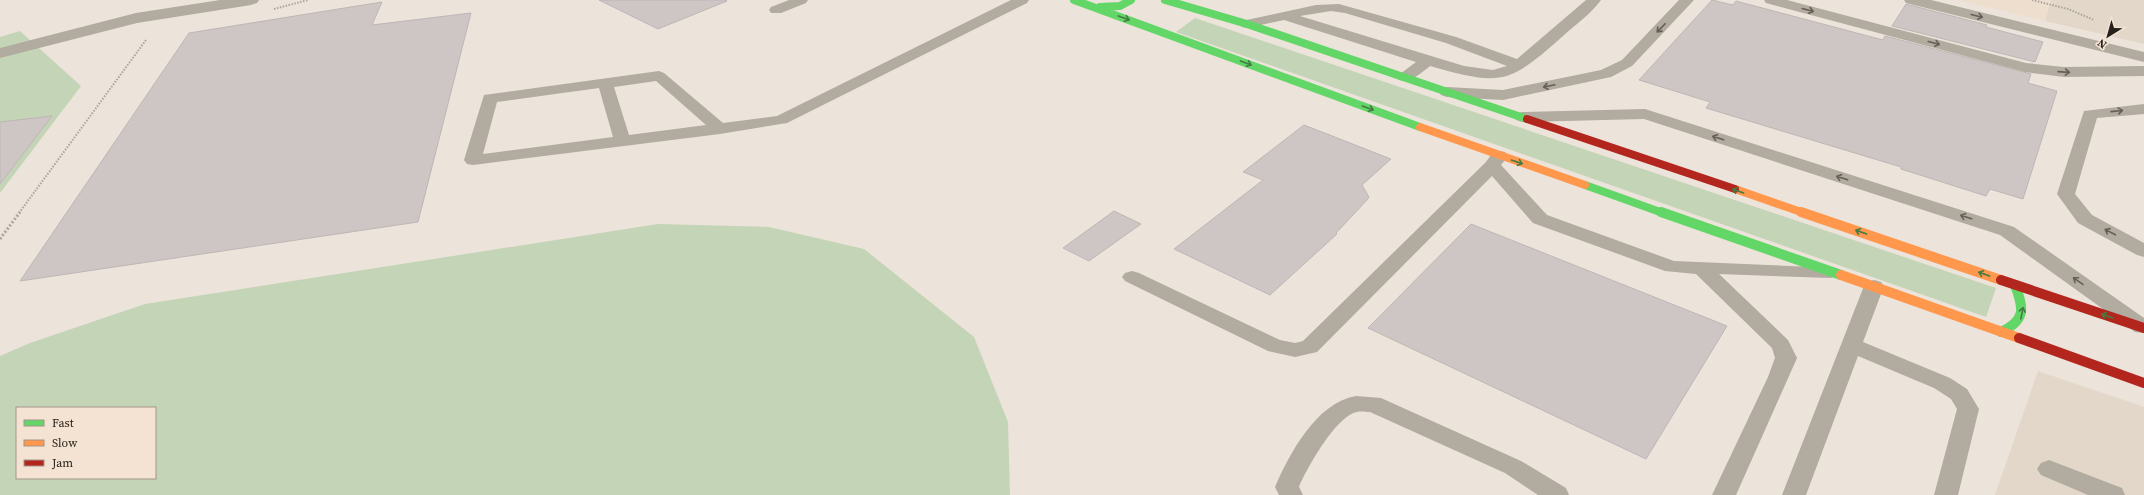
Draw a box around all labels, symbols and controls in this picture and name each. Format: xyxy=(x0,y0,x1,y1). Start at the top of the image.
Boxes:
one-way arrow xyxy=(1802,7,1815,14)
one-way arrow xyxy=(1970,13,1983,20)
one-way arrow xyxy=(1118,15,1130,23)
north arrow xyxy=(2088,16,2128,56)
one-way arrow xyxy=(1656,23,1665,34)
text: N xyxy=(2095,35,2110,52)
one-way arrow xyxy=(1927,40,1940,47)
one-way arrow xyxy=(1240,59,1252,67)
one-way arrow xyxy=(2057,68,2070,75)
one-way arrow xyxy=(1543,82,1556,90)
one-way arrow xyxy=(1362,104,1374,112)
one-way arrow xyxy=(2110,107,2123,115)
one-way arrow xyxy=(1713,133,1725,141)
one-way arrow xyxy=(1510,158,1522,166)
one-way arrow xyxy=(1836,173,1848,181)
one-way arrow xyxy=(1732,186,1744,194)
one-way arrow xyxy=(1960,213,1972,221)
one-way arrow xyxy=(1855,228,1867,236)
one-way arrow xyxy=(2104,228,2116,236)
one-way arrow xyxy=(1978,270,1991,277)
one-way arrow xyxy=(2072,277,2083,285)
one-way arrow xyxy=(2018,307,2026,320)
one-way arrow xyxy=(2101,312,2114,319)
legend xyxy=(16,407,156,479)
text: Fast xyxy=(52,415,74,431)
text: Slow xyxy=(52,435,78,451)
text: Jam xyxy=(51,455,73,471)

